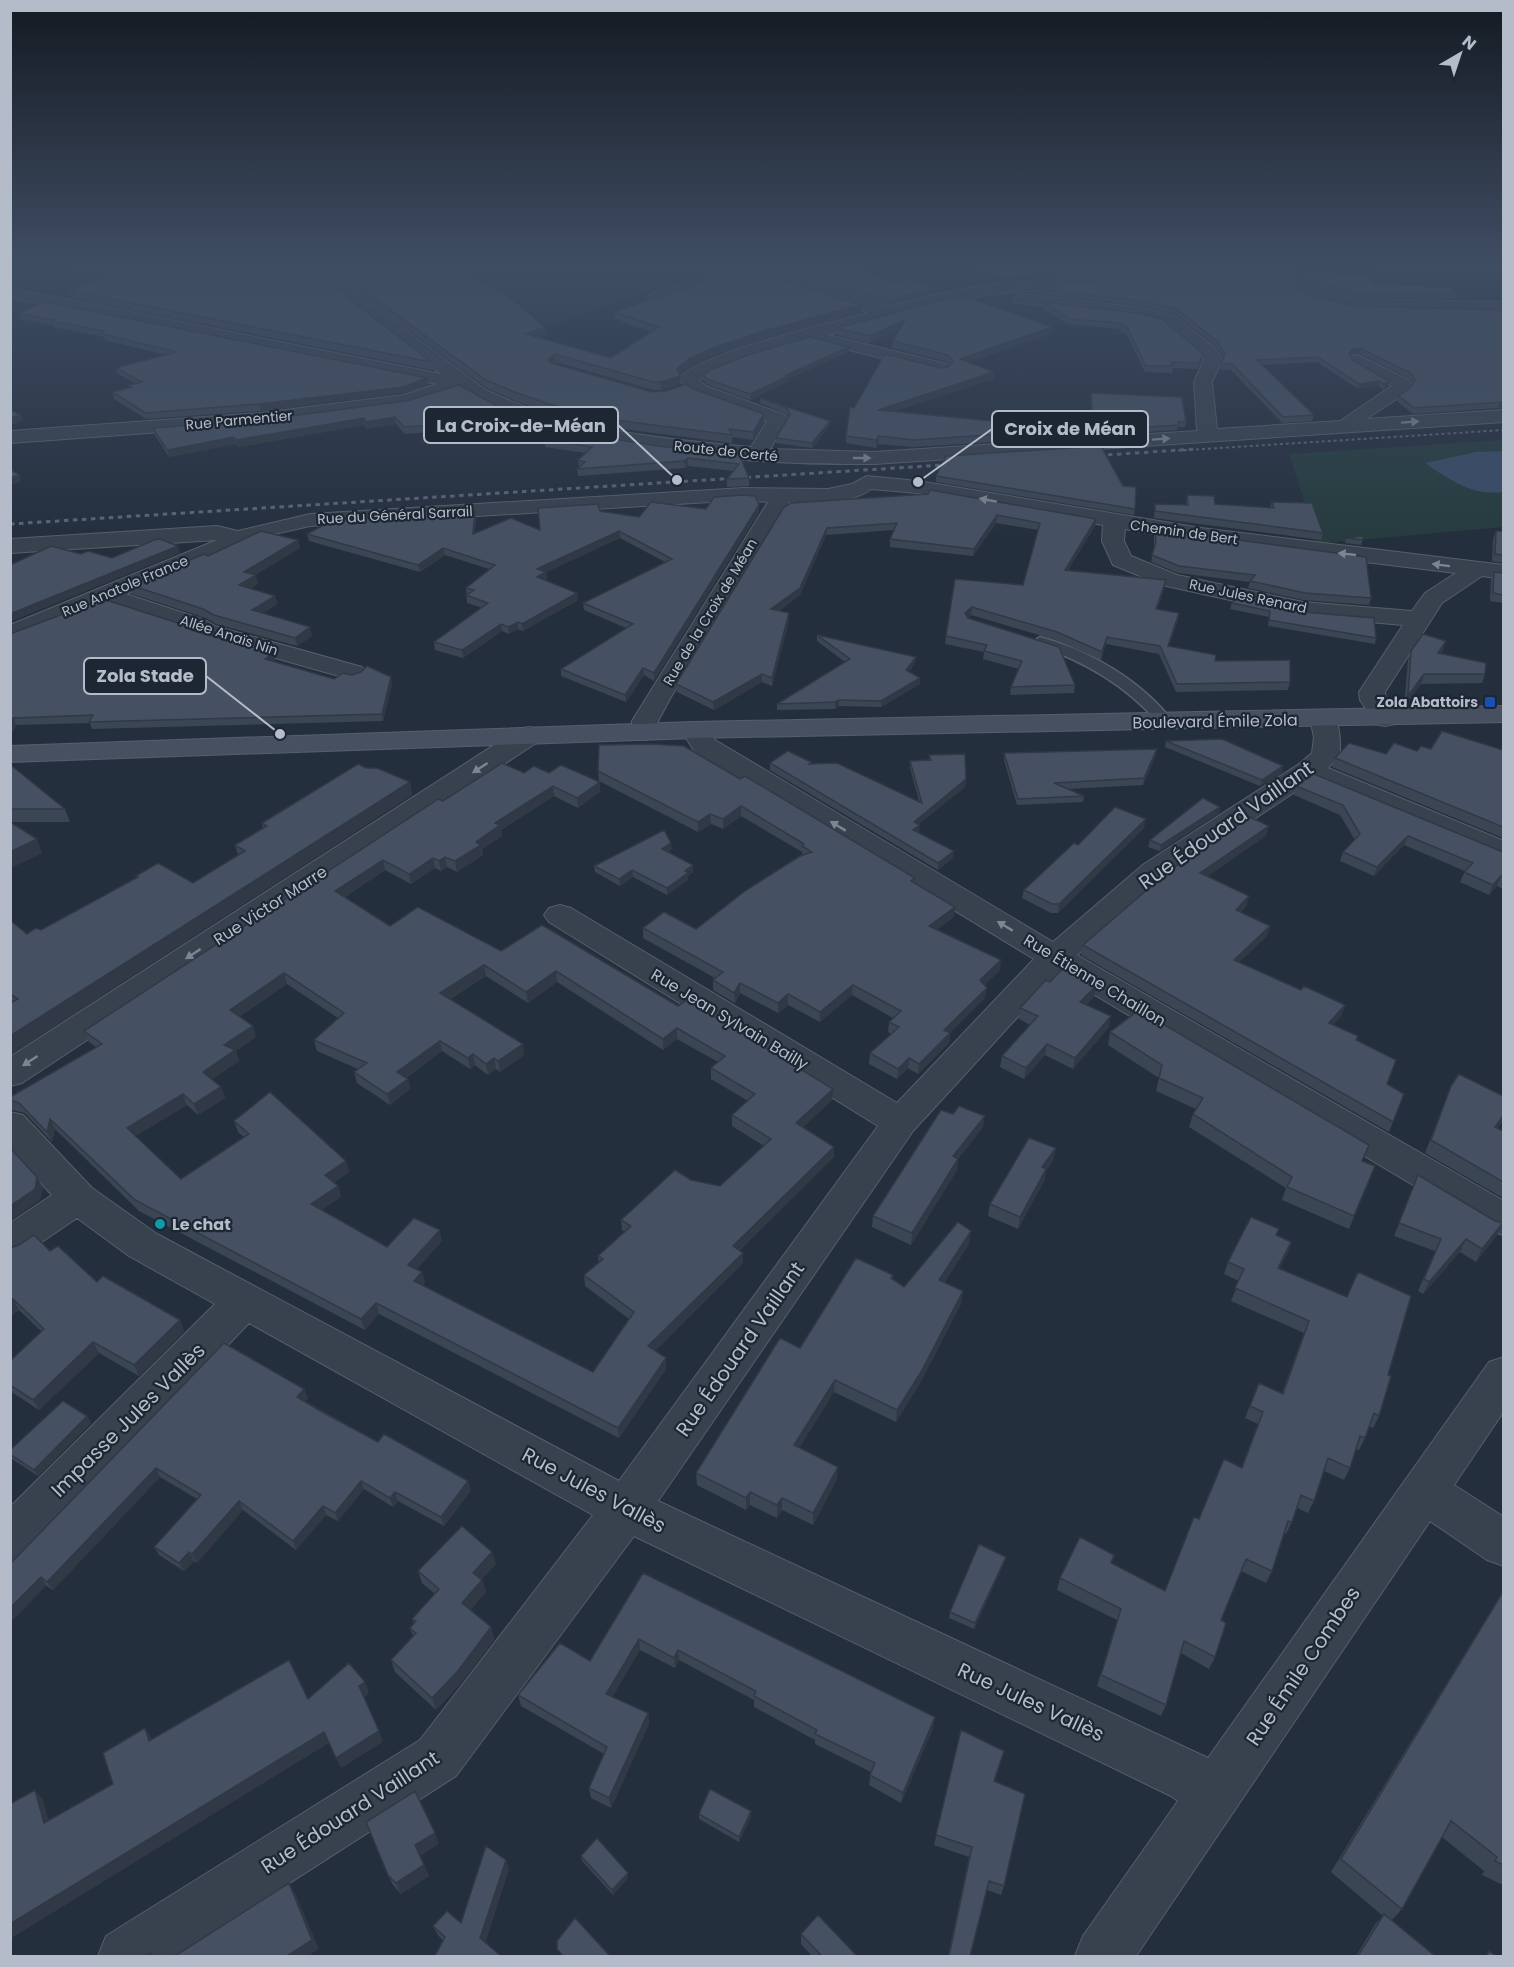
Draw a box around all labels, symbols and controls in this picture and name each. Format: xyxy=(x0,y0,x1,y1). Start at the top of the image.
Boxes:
north arrow xyxy=(1430,24,1490,84)
text: N xyxy=(1457,30,1481,55)
street label: Rue Parmentier xyxy=(185,405,293,435)
callout: La Croix-de-Méan xyxy=(424,407,618,443)
callout: Croix de Méan xyxy=(992,411,1148,447)
text: La Croix-de-Méan xyxy=(436,413,606,438)
text: Croix de Méan xyxy=(1004,416,1136,441)
one-way arrow xyxy=(1400,417,1419,426)
one-way arrow xyxy=(1152,434,1171,444)
street label: Route de Certé xyxy=(673,436,779,466)
one-way arrow xyxy=(852,454,871,463)
one-way arrow xyxy=(978,495,997,504)
street label: Rue du Général Sarrail xyxy=(317,501,473,529)
street label: Chemin de Bert xyxy=(1129,515,1239,549)
street label: Rue de la Croix de Méan xyxy=(658,535,762,689)
one-way arrow xyxy=(1337,549,1356,559)
street label: Rue Anatole France xyxy=(59,550,192,622)
one-way arrow xyxy=(1432,560,1451,569)
street label: Rue Jules Renard xyxy=(1187,574,1309,618)
street label: Allée Anaïs Nin xyxy=(177,610,281,660)
callout: Zola Stade xyxy=(84,658,206,694)
text: Zola Stade xyxy=(96,663,194,688)
place label: Zola Abattoirs xyxy=(1377,692,1478,712)
marker: Zola Abattoirs xyxy=(1483,695,1497,709)
street label: Boulevard Émile Zola xyxy=(1132,709,1298,734)
street label: Rue Édouard Vaillant xyxy=(1133,754,1319,896)
one-way arrow xyxy=(472,762,488,773)
one-way arrow xyxy=(830,820,846,831)
street label: Rue Victor Marre xyxy=(209,860,332,951)
one-way arrow xyxy=(997,921,1013,932)
street label: Rue Étienne Chaillon xyxy=(1019,929,1170,1032)
one-way arrow xyxy=(185,949,202,960)
street label: Rue Jean Sylvain Bailly xyxy=(647,963,813,1076)
one-way arrow xyxy=(22,1055,38,1066)
place label: Le chat xyxy=(172,1213,231,1236)
marker: Le chat xyxy=(153,1217,167,1231)
street label: Rue Édouard Vaillant xyxy=(669,1256,811,1442)
street label: Impasse Jules Vallès xyxy=(45,1337,211,1503)
street label: Rue Jules Vallès xyxy=(517,1440,671,1540)
street label: Rue Émile Combes xyxy=(1239,1581,1367,1751)
street label: Rue Jules Vallès xyxy=(953,1656,1109,1748)
street label: Rue Édouard Vaillant xyxy=(255,1744,445,1880)

